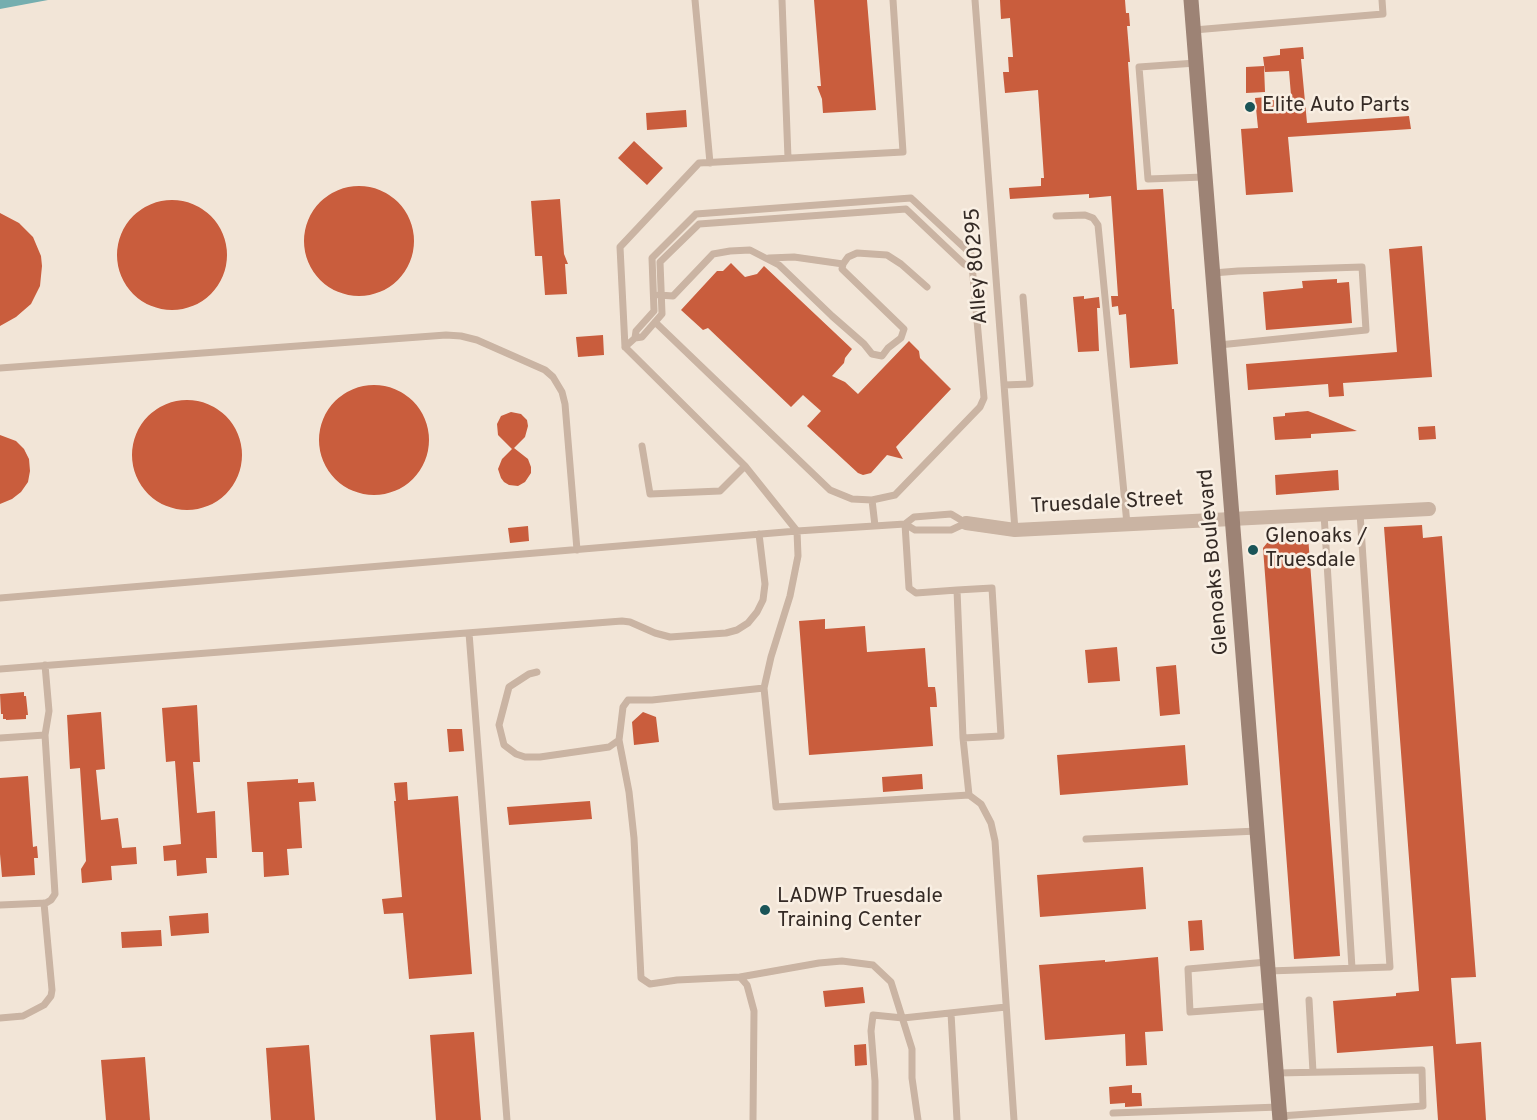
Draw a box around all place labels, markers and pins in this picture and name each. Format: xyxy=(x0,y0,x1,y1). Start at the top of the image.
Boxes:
place label: Elite Auto Parts xyxy=(1262,94,1410,120)
marker: Elite Auto Parts xyxy=(1243,100,1257,114)
place label: Glenoaks / Truesdale xyxy=(1265,525,1367,575)
marker: Glenoaks / Truesdale xyxy=(1246,543,1260,557)
place label: LADWP Truesdale Training Center xyxy=(777,885,943,935)
marker: LADWP Truesdale Training Center xyxy=(758,903,772,917)

